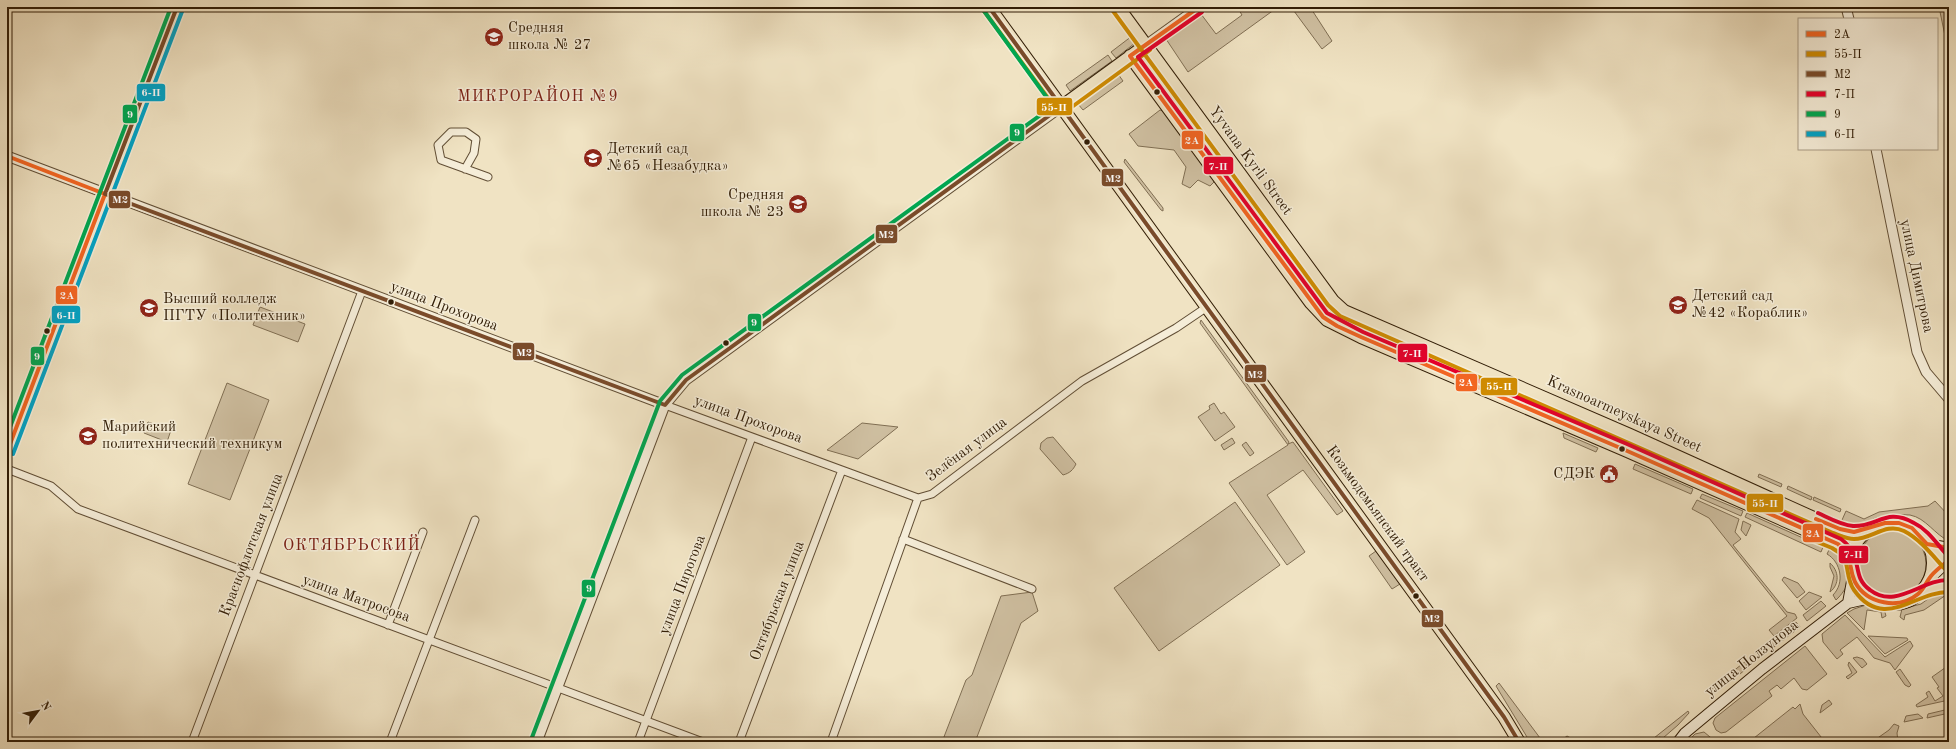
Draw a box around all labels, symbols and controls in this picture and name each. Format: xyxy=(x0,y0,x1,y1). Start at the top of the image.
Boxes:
legend xyxy=(1798,18,1938,150)
place label: Средняя школа № 27 xyxy=(508,21,591,53)
school or university icon: Средняя школа № 27 xyxy=(483,26,505,48)
text: 2А xyxy=(1834,29,1850,41)
text: 55-П xyxy=(1834,48,1862,61)
text: М2 xyxy=(1834,69,1851,81)
line badge: 6-П xyxy=(136,83,166,102)
district label: МИКРОРАЙОН №9 xyxy=(457,85,619,105)
unlabelled marker xyxy=(1152,87,1162,97)
text: 6-П xyxy=(141,88,161,99)
text: 7-П xyxy=(1834,89,1855,101)
line badge: 55-П xyxy=(1036,97,1073,116)
text: 55-П xyxy=(1041,103,1067,114)
line badge: 9 xyxy=(122,104,138,124)
street label: Yyvana Kyrli Street xyxy=(1206,104,1294,218)
text: 9 xyxy=(1834,109,1841,121)
text: 9 xyxy=(127,110,133,121)
line badge: 9 xyxy=(1009,123,1025,142)
text: 9 xyxy=(1014,128,1020,139)
text: 6-П xyxy=(1834,129,1855,141)
line badge: 2А xyxy=(1181,130,1204,150)
text: 2А xyxy=(1185,136,1200,147)
unlabelled marker xyxy=(1082,137,1092,147)
place label: Детский сад №65 «Незабудка» xyxy=(607,142,729,174)
school or university icon: Детский сад №65 «Незабудка» xyxy=(582,147,604,169)
line badge: 7-П xyxy=(1203,156,1234,175)
text: 7-П xyxy=(1208,162,1228,173)
line badge: М2 xyxy=(1101,168,1124,187)
text: М2 xyxy=(1105,174,1121,185)
place label: Средняя школа № 23 xyxy=(701,188,784,220)
line badge: М2 xyxy=(108,190,131,209)
school or university icon: Средняя школа № 23 xyxy=(787,193,809,215)
text: М2 xyxy=(112,195,128,206)
street label: улица Димитрова xyxy=(1897,218,1935,335)
line badge: М2 xyxy=(875,224,898,244)
text: М2 xyxy=(878,230,894,241)
street label: улица Прохорова xyxy=(388,280,500,335)
line badge: 2А xyxy=(55,285,78,305)
place label: Детский сад №42 «Кораблик» xyxy=(1692,289,1808,321)
text: 2А xyxy=(60,291,75,302)
place label: Высший колледж ПГТУ «Политехник» xyxy=(163,292,306,324)
school or university icon: Детский сад №42 «Кораблик» xyxy=(1667,294,1689,316)
school or university icon: Высший колледж ПГТУ «Политехник» xyxy=(138,297,160,319)
unlabelled marker xyxy=(386,297,396,307)
line badge: 6-П xyxy=(51,305,81,324)
text: 6-П xyxy=(56,311,76,322)
line badge: 9 xyxy=(747,313,762,332)
text: 9 xyxy=(751,318,757,329)
unlabelled marker xyxy=(42,326,52,336)
unlabelled marker xyxy=(721,338,731,348)
line badge: М2 xyxy=(512,342,535,361)
line badge: 7-П xyxy=(1397,343,1428,363)
line badge: 9 xyxy=(30,346,45,366)
text: М2 xyxy=(516,348,532,359)
text: 7-П xyxy=(1402,349,1422,360)
text: 9 xyxy=(34,352,40,363)
line badge: М2 xyxy=(1244,364,1267,383)
text: М2 xyxy=(1247,370,1263,381)
line badge: 2А xyxy=(1455,373,1478,392)
street label: Krasnoarmeyskaya Street xyxy=(1544,374,1704,456)
line badge: 55-П xyxy=(1480,377,1518,396)
text: 2А xyxy=(1459,378,1474,389)
text: 55-П xyxy=(1486,382,1512,393)
street label: улица Прохорова xyxy=(692,393,805,447)
street label: Зелёная улица xyxy=(924,415,1011,485)
place label: Марийский политехнический техникум xyxy=(102,420,283,452)
school or university icon: Марийский политехнический техникум xyxy=(77,425,99,447)
street label: Козьмодемьянский тракт xyxy=(1323,443,1431,585)
unlabelled marker xyxy=(1617,444,1627,454)
public building icon: СДЭК xyxy=(1598,463,1620,485)
place label: СДЭК xyxy=(1553,467,1595,482)
street label: Краснофлотская улица xyxy=(218,471,286,619)
line badge: 55-П xyxy=(1746,493,1784,513)
text: 55-П xyxy=(1752,499,1778,510)
line badge: 2А xyxy=(1802,523,1824,543)
text: 2А xyxy=(1806,529,1821,540)
street label: улица Пирогова xyxy=(657,533,709,637)
district label: ОКТЯБРЬСКИЙ xyxy=(283,534,421,554)
street label: Октябрьская улица xyxy=(748,539,808,663)
line badge: 7-П xyxy=(1838,545,1869,564)
text: 7-П xyxy=(1843,550,1863,561)
street label: улица Матросова xyxy=(300,573,412,626)
line badge: 9 xyxy=(581,579,596,598)
text: 9 xyxy=(586,584,592,595)
unlabelled marker xyxy=(1411,591,1421,601)
line badge: М2 xyxy=(1421,609,1444,628)
text: М2 xyxy=(1424,614,1440,625)
street label: улица Ползунова xyxy=(1702,618,1802,700)
north arrow xyxy=(18,691,58,731)
text: N xyxy=(38,700,52,713)

